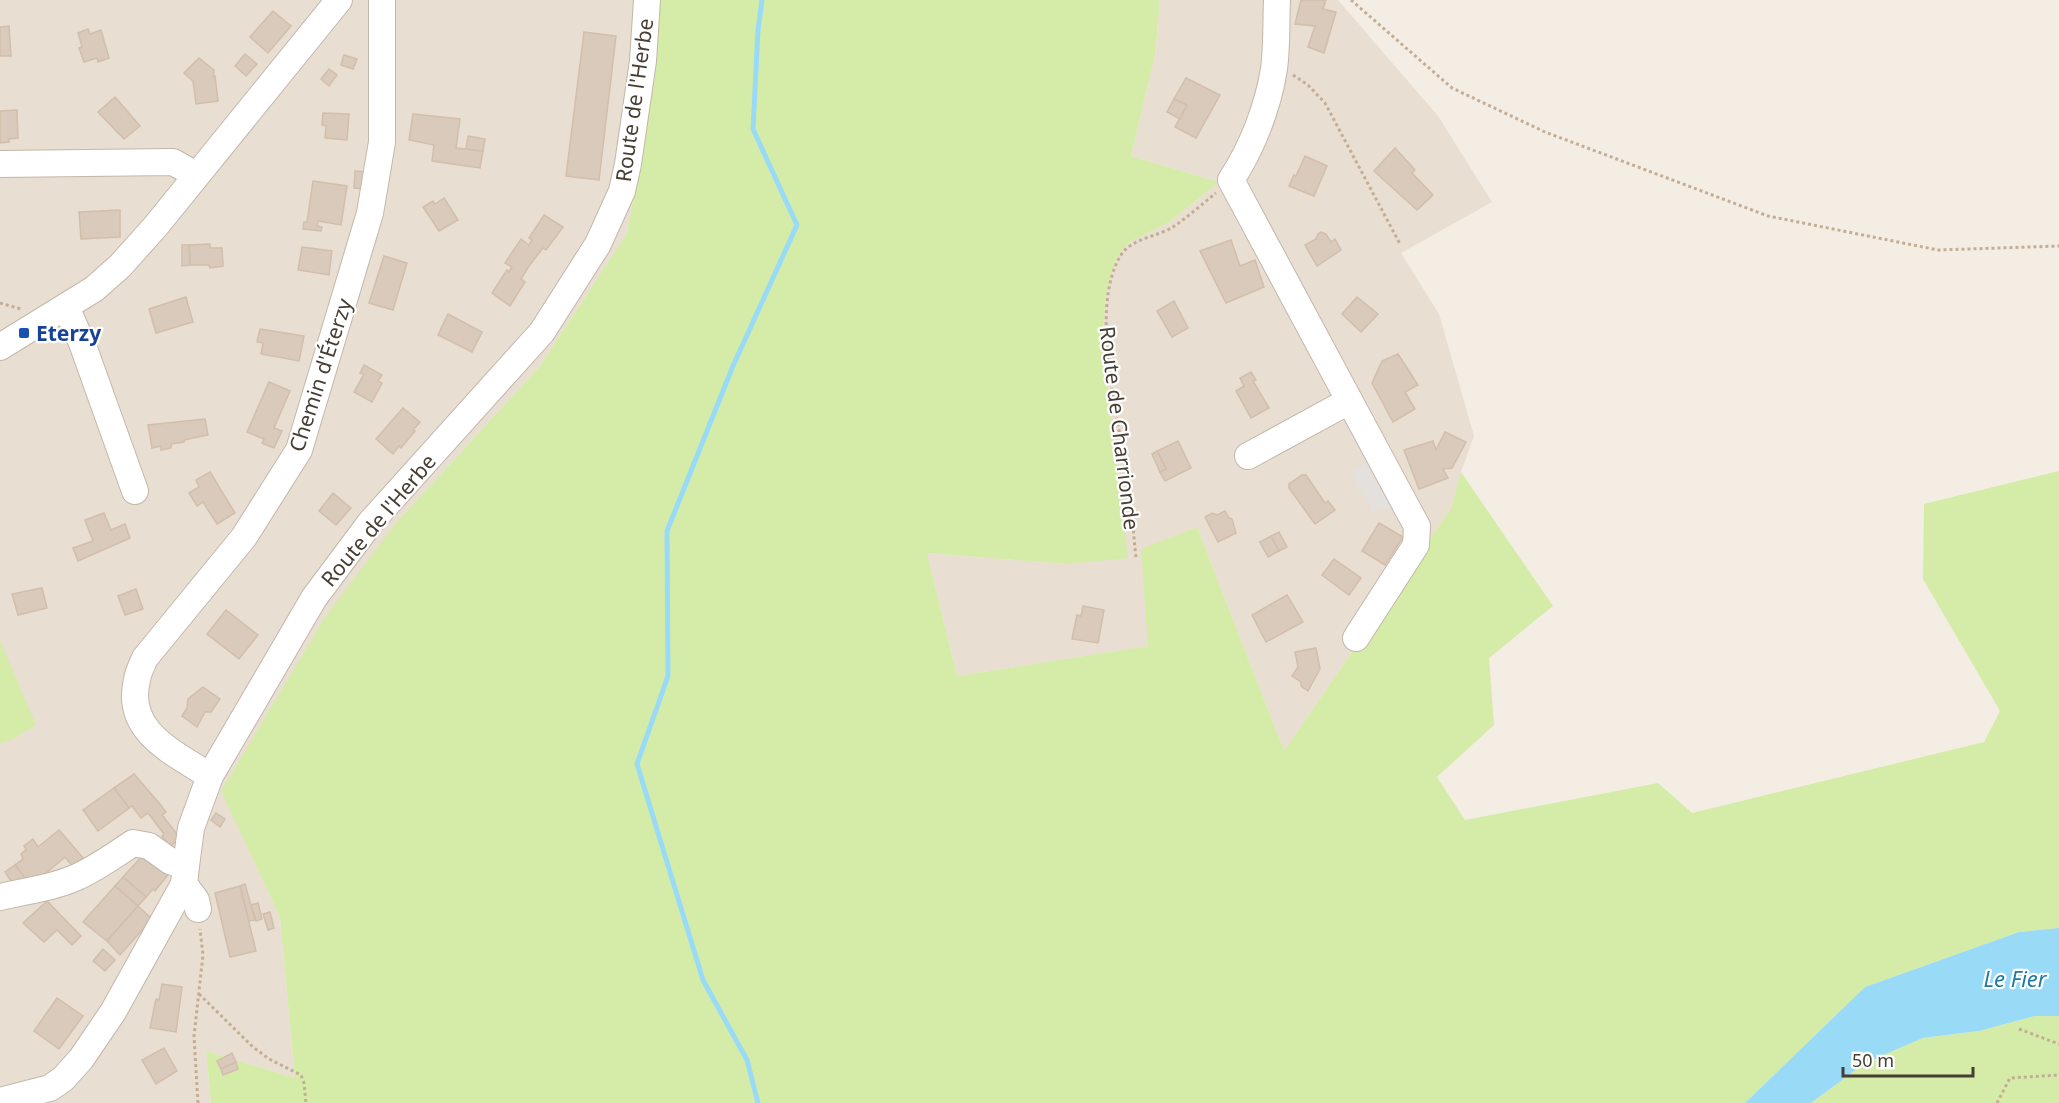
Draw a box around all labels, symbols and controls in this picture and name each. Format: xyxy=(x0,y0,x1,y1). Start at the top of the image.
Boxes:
street label: Route de l'Herbe xyxy=(609,16,659,184)
street label: Chemin d'Éterzy xyxy=(282,295,358,455)
place label: Eterzy xyxy=(36,319,101,347)
street label: Route de Charrionde xyxy=(1094,325,1146,531)
marker: Eterzy xyxy=(17,326,31,340)
street label: Route de l'Herbe xyxy=(314,448,442,592)
water label: Le Fier xyxy=(1983,963,2048,993)
scale bar xyxy=(1843,1040,1974,1078)
text: 50 m xyxy=(1852,1048,1894,1072)

